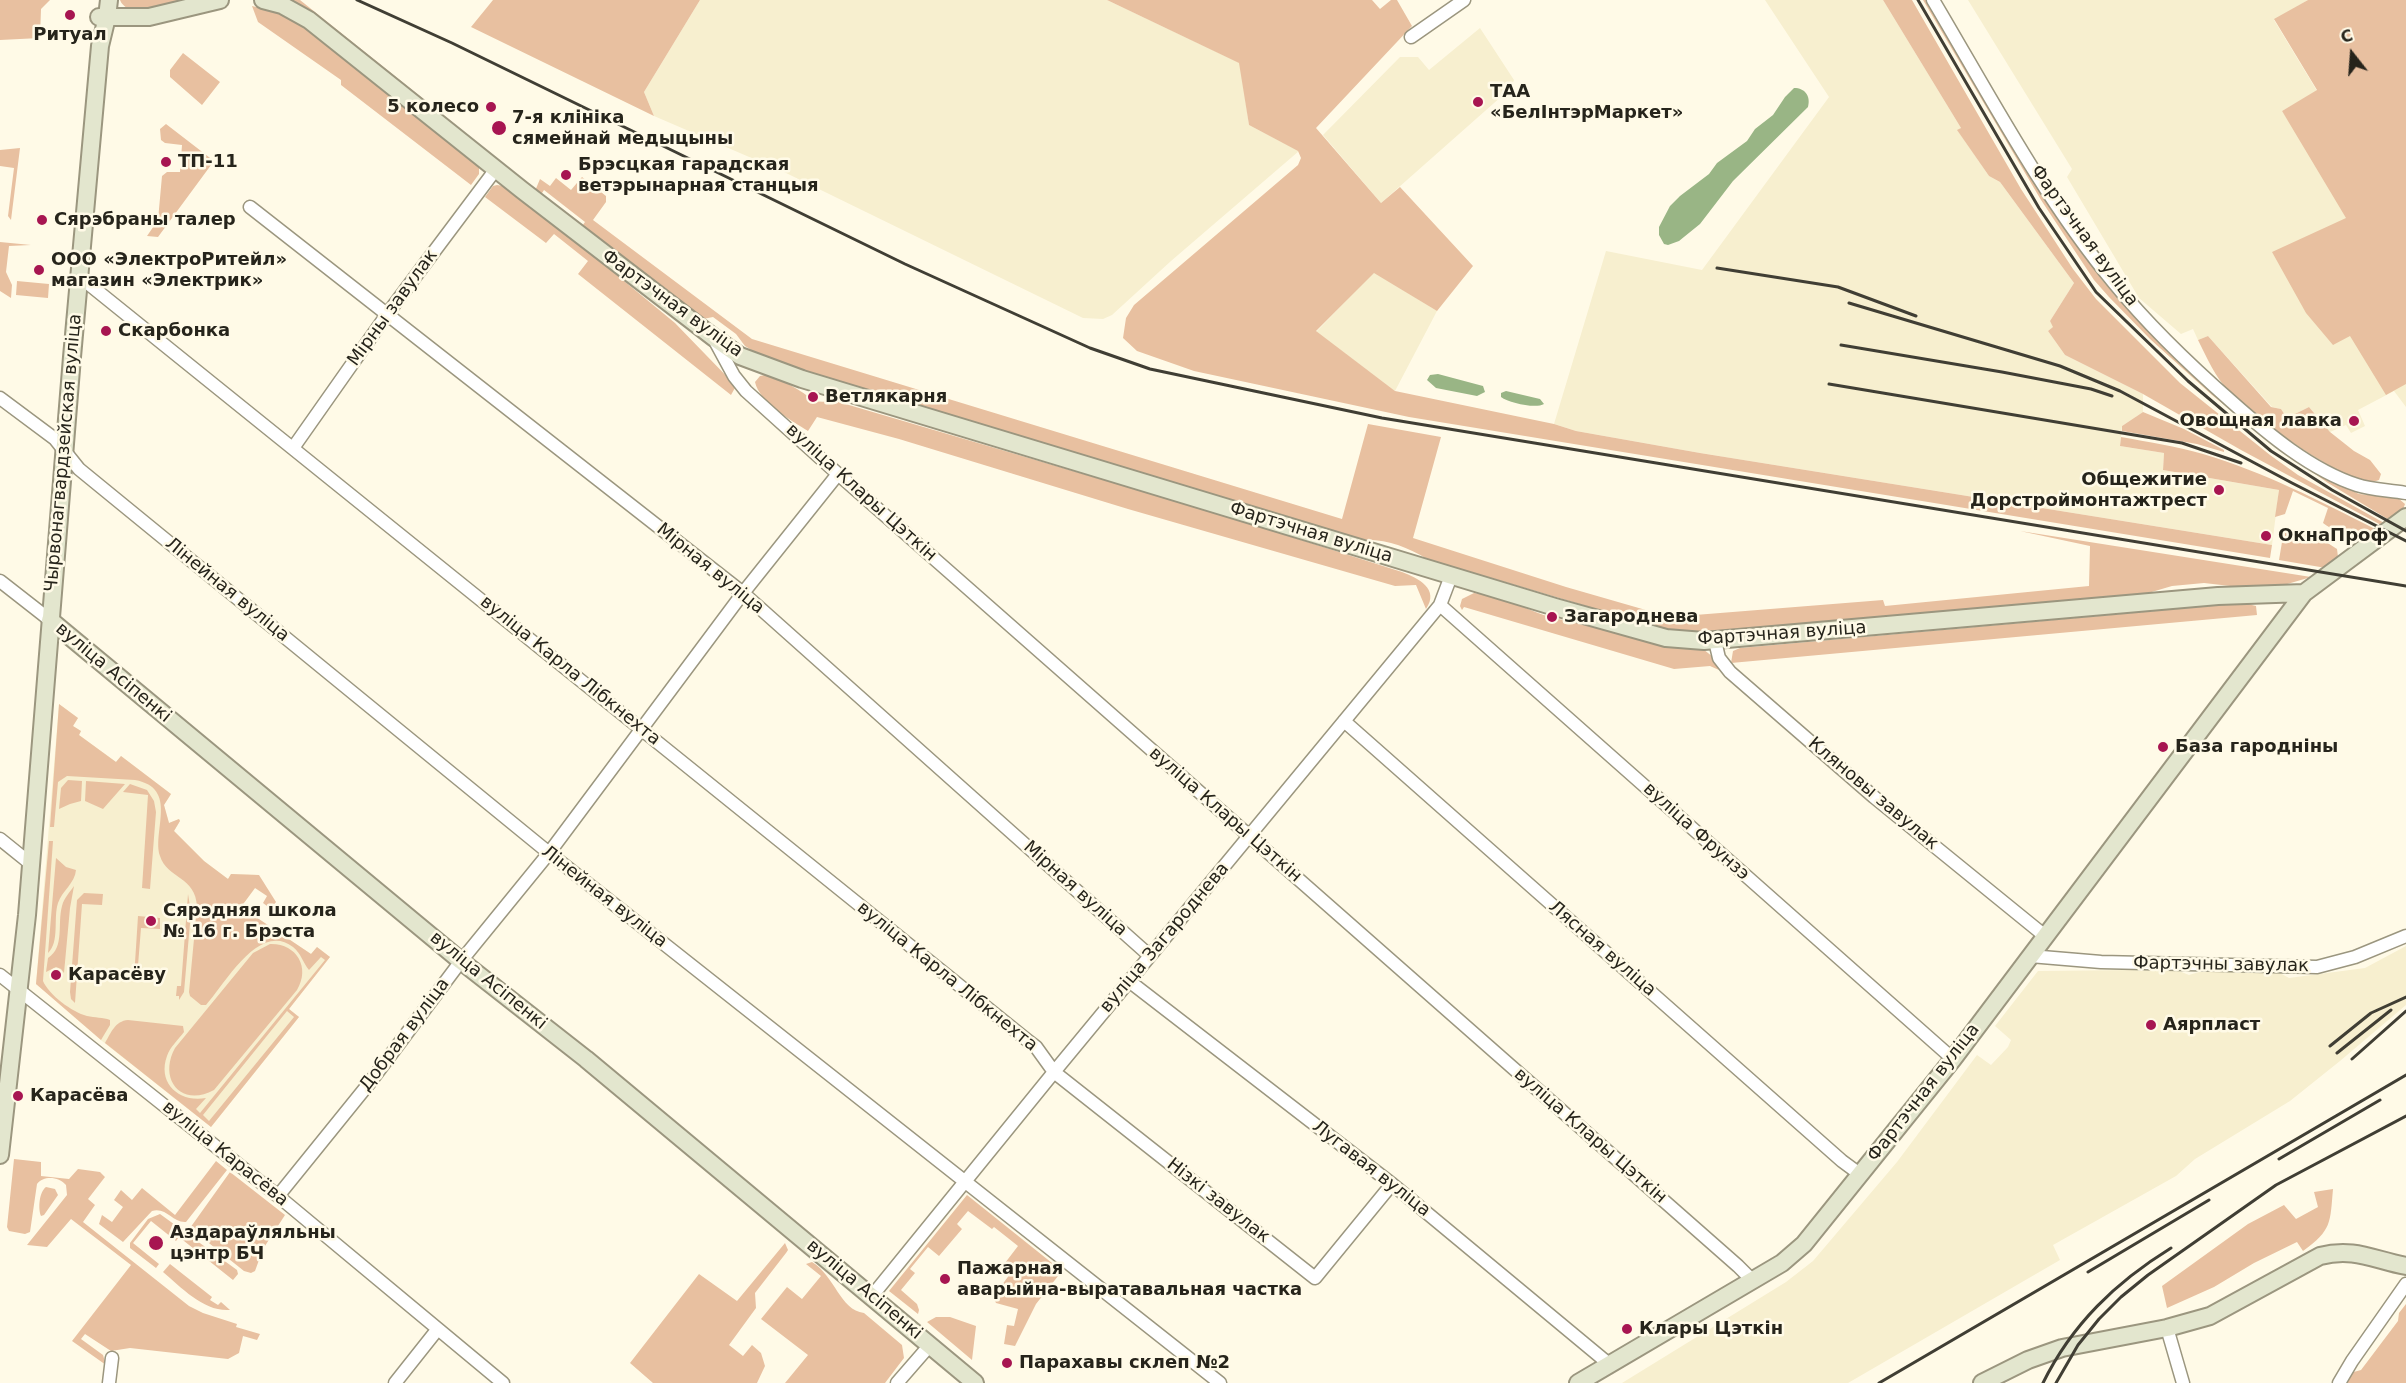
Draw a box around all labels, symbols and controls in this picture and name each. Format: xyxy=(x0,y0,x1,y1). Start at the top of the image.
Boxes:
marker: Ритуал xyxy=(63,8,77,22)
place label: Ритуал xyxy=(33,24,107,46)
north arrow xyxy=(2322,24,2382,84)
text: С xyxy=(2338,26,2355,47)
place label: ТАА «БелІнтэрМаркет» xyxy=(1490,81,1683,124)
marker: ТАА «БелІнтэрМаркет» xyxy=(1471,95,1485,109)
place label: 5 колесо xyxy=(387,96,479,118)
marker: 5 колесо xyxy=(484,100,498,114)
place label: 7-я клініка сямейнай медыцыны xyxy=(512,107,733,150)
marker: 7-я клініка сямейнай медыцыны xyxy=(490,119,508,137)
place label: ТП-11 xyxy=(178,151,238,173)
place label: Брэсцкая гарадская ветэрынарная станцыя xyxy=(578,154,819,196)
marker: ТП-11 xyxy=(159,155,173,169)
street label: Фартэчная вуліца xyxy=(2025,161,2143,311)
marker: Брэсцкая гарадская ветэрынарная станцыя xyxy=(559,168,573,182)
place label: Сярэбраны талер xyxy=(54,209,236,231)
marker: Сярэбраны талер xyxy=(35,213,49,227)
street label: Мірны завулак xyxy=(343,245,443,371)
street label: Фартэчная вуліца xyxy=(597,245,747,363)
place label: ООО «ЭлектроРитейл» магазин «Электрик» xyxy=(51,249,287,292)
marker: ООО «ЭлектроРитейл» магазин «Электрик» xyxy=(32,263,46,277)
street label: Чырвонагвардзейская вуліца xyxy=(41,313,87,593)
place label: Скарбонка xyxy=(118,320,230,342)
marker: Скарбонка xyxy=(99,324,113,338)
place label: Ветлякарня xyxy=(825,386,947,408)
marker: Ветлякарня xyxy=(806,390,820,404)
place label: Овощная лавка xyxy=(2180,410,2342,432)
marker: Овощная лавка xyxy=(2347,414,2361,428)
street label: вуліца Клары Цэткін xyxy=(781,420,941,566)
place label: Общежитие Дорстроймонтажтрест xyxy=(1970,469,2207,512)
marker: Общежитие Дорстроймонтажтрест xyxy=(2212,483,2226,497)
street label: Фартэчная вуліца xyxy=(1227,498,1395,568)
street label: Мірная вуліца xyxy=(652,519,768,619)
place label: ОкнаПроф xyxy=(2278,525,2388,547)
marker: ОкнаПроф xyxy=(2259,529,2273,543)
street label: Лінейная вуліца xyxy=(161,533,293,647)
street label: вуліца Карла Лібкнехта xyxy=(475,592,665,750)
place label: Загароднева xyxy=(1564,606,1698,628)
marker: Загароднева xyxy=(1545,610,1559,624)
street label: Фартэчная вуліца xyxy=(1697,617,1867,651)
street label: вуліца Асіпенкі xyxy=(51,618,175,728)
street label: Кляновы завулак xyxy=(1803,733,1943,855)
place label: База гародніны xyxy=(2175,736,2338,758)
marker: База гародніны xyxy=(2156,740,2170,754)
street label: вуліца Клары Цэткін xyxy=(1144,743,1306,887)
street label: вуліца Фрунзэ xyxy=(1638,779,1754,885)
street label: Мірная вуліца xyxy=(1019,837,1131,941)
street label: Лінейная вуліца xyxy=(537,841,671,953)
street label: вуліца Загароднева xyxy=(1096,859,1234,1017)
street label: Лясная вуліца xyxy=(1544,897,1660,1001)
street label: вуліца Карла Лібкнехта xyxy=(852,898,1042,1056)
place label: Сярэдняя школа № 16 г. Брэста xyxy=(163,900,337,942)
marker: Сярэдняя школа № 16 г. Брэста xyxy=(144,914,158,928)
street label: вуліца Асіпенкі xyxy=(425,927,551,1035)
street label: Фартэчны завулак xyxy=(2133,953,2309,977)
place label: Карасёву xyxy=(68,964,166,986)
marker: Карасёву xyxy=(49,968,63,982)
street label: Добрая вуліца xyxy=(355,974,455,1096)
place label: Аярпласт xyxy=(2163,1014,2260,1036)
marker: Аярпласт xyxy=(2144,1018,2158,1032)
street label: Фартэчная вуліца xyxy=(1863,1020,1985,1166)
street label: вуліца Клары Цэткін xyxy=(1509,1064,1671,1208)
place label: Карасёва xyxy=(30,1085,128,1107)
marker: Карасёва xyxy=(11,1089,25,1103)
street label: вуліца Карасёва xyxy=(158,1097,292,1211)
street label: Лугавая вуліца xyxy=(1308,1116,1434,1222)
street label: Нізкі завулак xyxy=(1162,1154,1274,1248)
place label: Аздараўляльны цэнтр БЧ xyxy=(170,1222,336,1264)
marker: Аздараўляльны цэнтр БЧ xyxy=(147,1234,165,1252)
street label: вуліца Асіпенкі xyxy=(802,1235,926,1345)
place label: Пажарная аварыйна-выратавальная частка xyxy=(957,1258,1302,1300)
marker: Пажарная аварыйна-выратавальная частка xyxy=(938,1272,952,1286)
place label: Клары Цэткін xyxy=(1639,1318,1783,1340)
marker: Клары Цэткін xyxy=(1620,1322,1634,1336)
place label: Парахавы склеп №2 xyxy=(1019,1352,1230,1374)
marker: Парахавы склеп №2 xyxy=(1000,1356,1014,1370)

